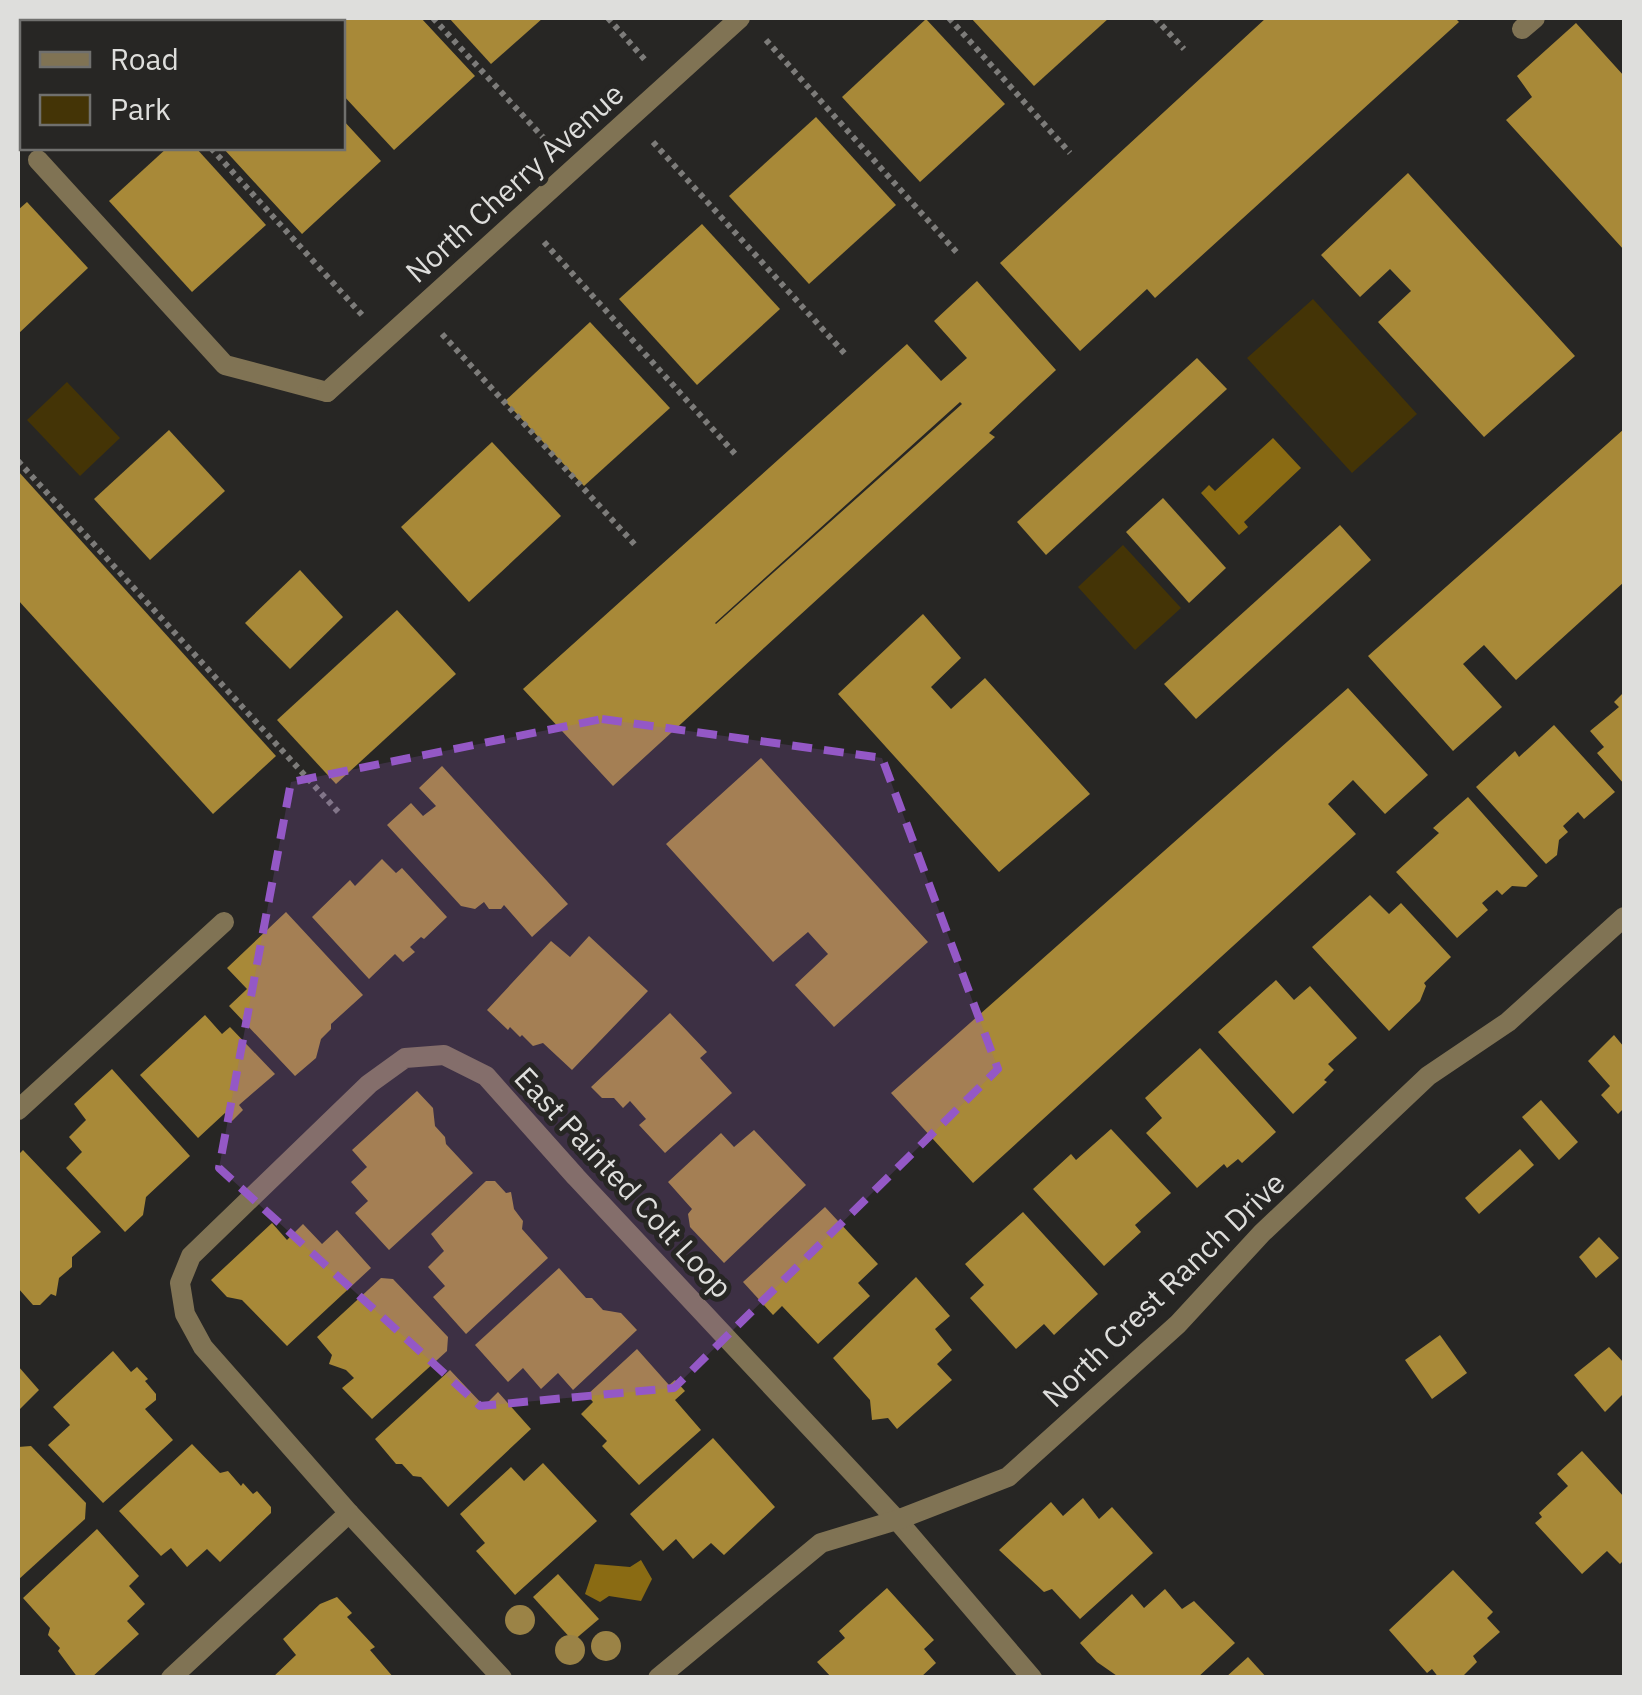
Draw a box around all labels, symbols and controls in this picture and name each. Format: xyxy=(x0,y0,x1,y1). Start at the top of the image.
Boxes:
legend xyxy=(20,20,345,150)
text: Road xyxy=(110,39,179,78)
street label: North Cherry Avenue xyxy=(397,74,631,290)
text: Park xyxy=(110,89,171,128)
street label: East Painted Colt Loop xyxy=(507,1058,741,1306)
street label: North Crest Ranch Drive xyxy=(1033,1163,1293,1415)

